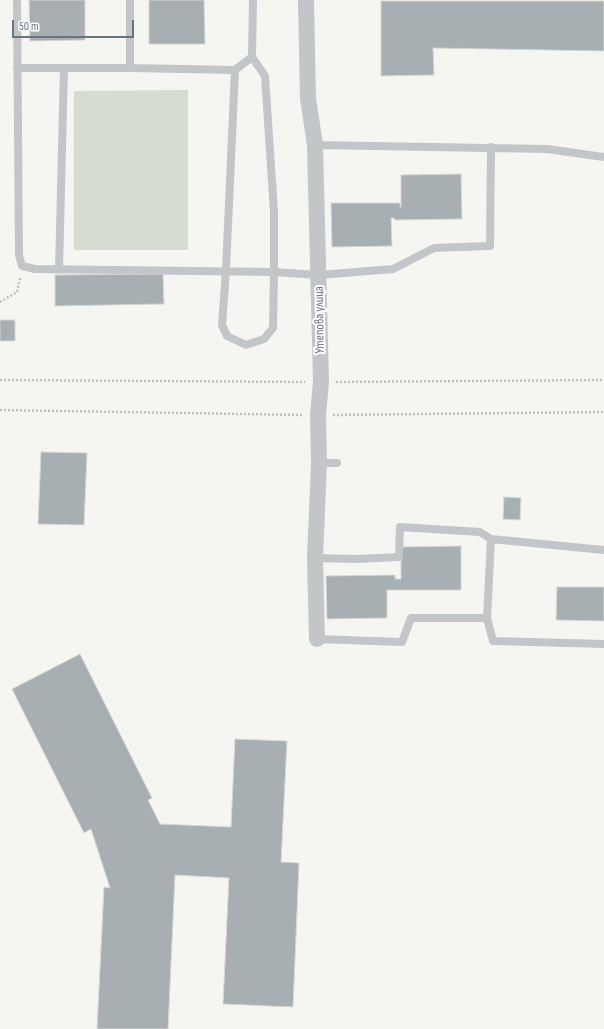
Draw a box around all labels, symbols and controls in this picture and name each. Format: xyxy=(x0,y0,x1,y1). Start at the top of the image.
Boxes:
scale bar xyxy=(14,12,136,38)
text: 50 m xyxy=(19,19,39,34)
street label: Утепова улица xyxy=(312,286,328,354)

